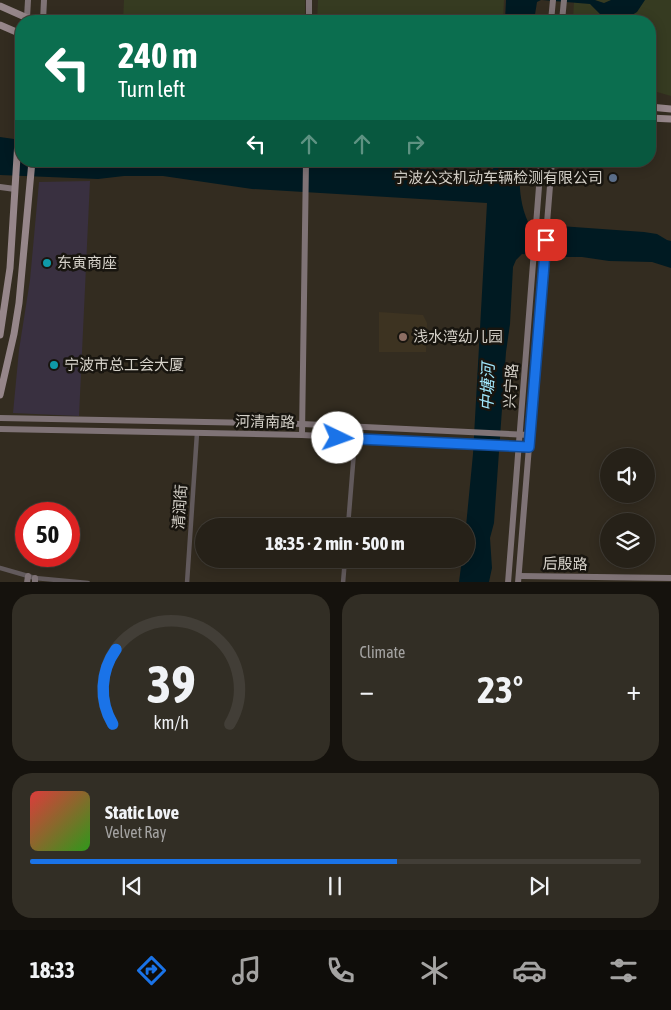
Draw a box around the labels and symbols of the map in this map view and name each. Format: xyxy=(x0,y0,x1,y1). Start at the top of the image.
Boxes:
place label: 宁波公交机动车辆检测有限公司 xyxy=(393,169,603,186)
marker: 宁波公交机动车辆检测有限公司 xyxy=(607,172,619,184)
pin xyxy=(525,219,567,261)
place label: 东寅商座 xyxy=(57,254,117,271)
marker: 东寅商座 xyxy=(41,257,53,269)
place label: 浅水湾幼儿园 xyxy=(413,328,503,345)
marker: 浅水湾幼儿园 xyxy=(397,331,409,343)
place label: 宁波市总工会大厦 xyxy=(64,356,184,373)
marker: 宁波市总工会大厦 xyxy=(48,359,60,371)
water label: 中塘河 xyxy=(477,360,497,411)
street label: 兴宁路 xyxy=(500,363,521,409)
position arrow xyxy=(311,411,363,463)
street label: 河清南路 xyxy=(235,412,295,431)
street label: 清润街 xyxy=(169,484,190,530)
speed limit sign: 50 xyxy=(15,502,80,567)
street label: 后殷路 xyxy=(542,555,588,572)

